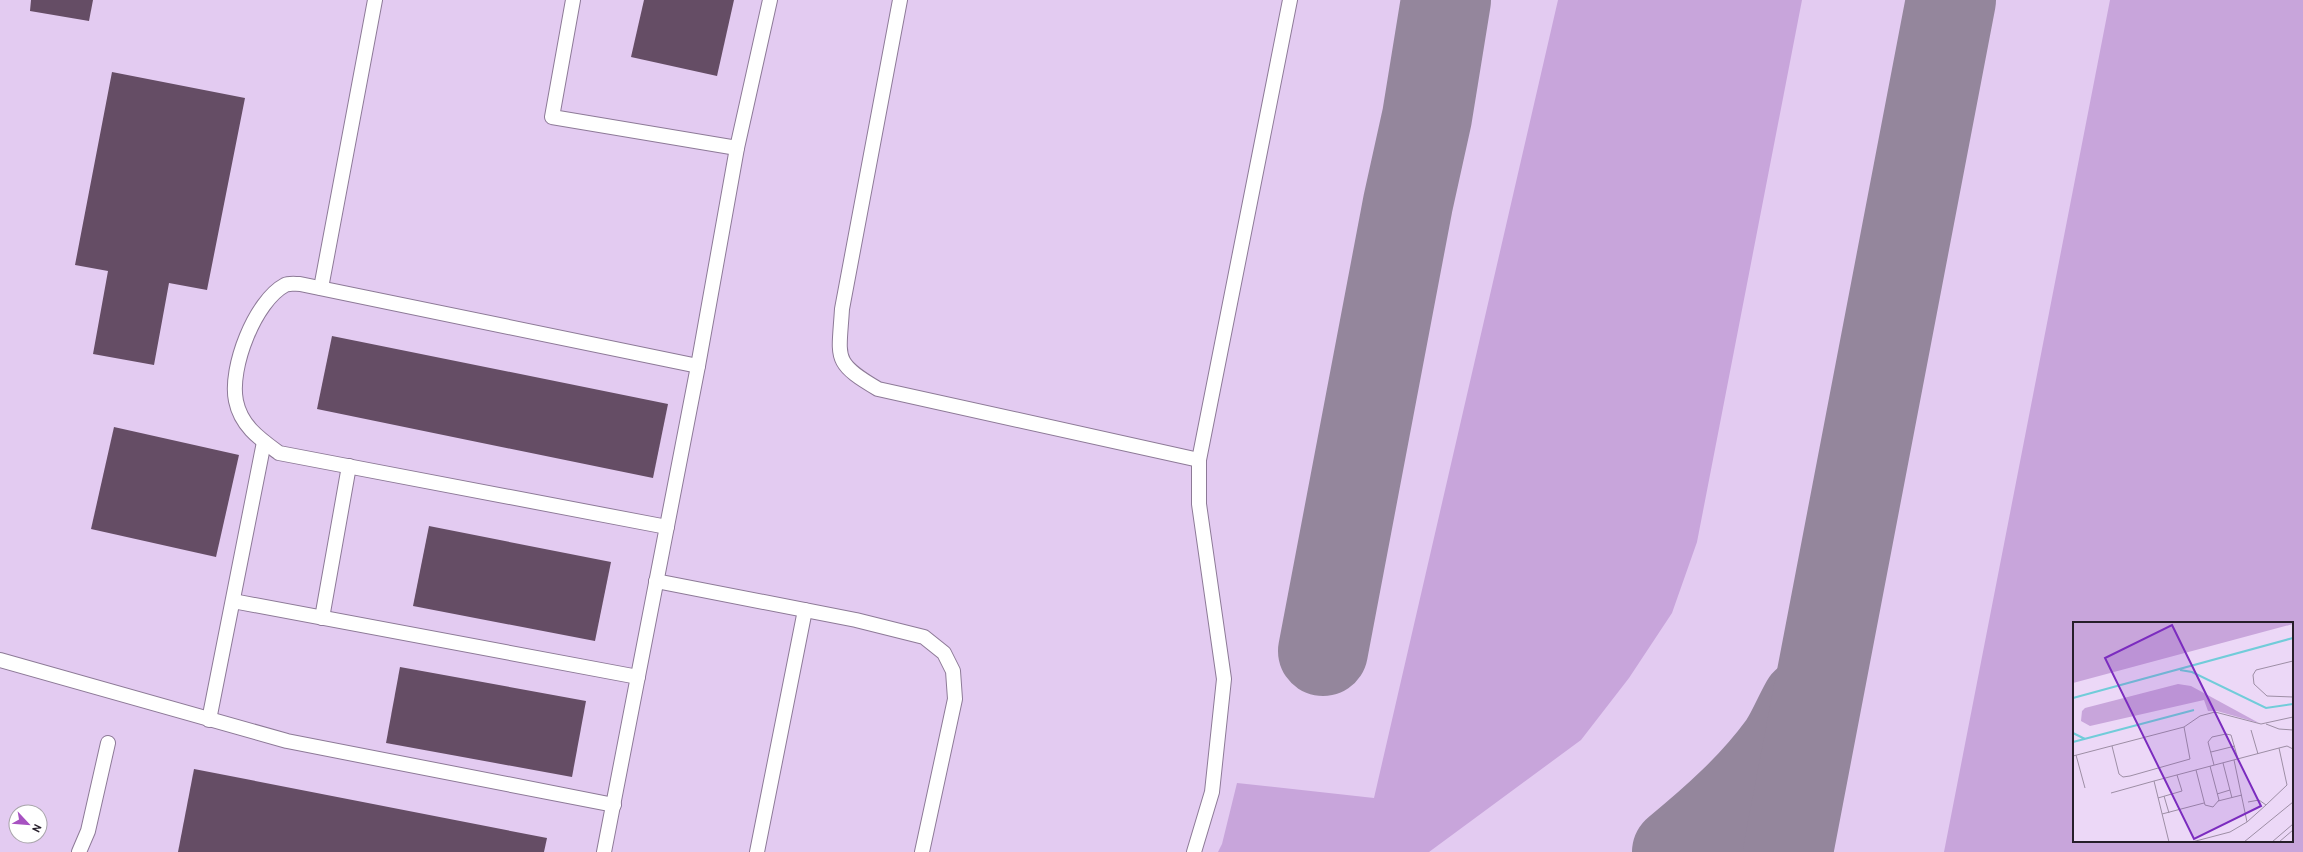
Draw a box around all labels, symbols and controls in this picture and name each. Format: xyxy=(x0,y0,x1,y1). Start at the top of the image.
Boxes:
inset map xyxy=(2073,622,2293,842)
north arrow xyxy=(8,804,48,844)
text: N xyxy=(30,822,45,835)

